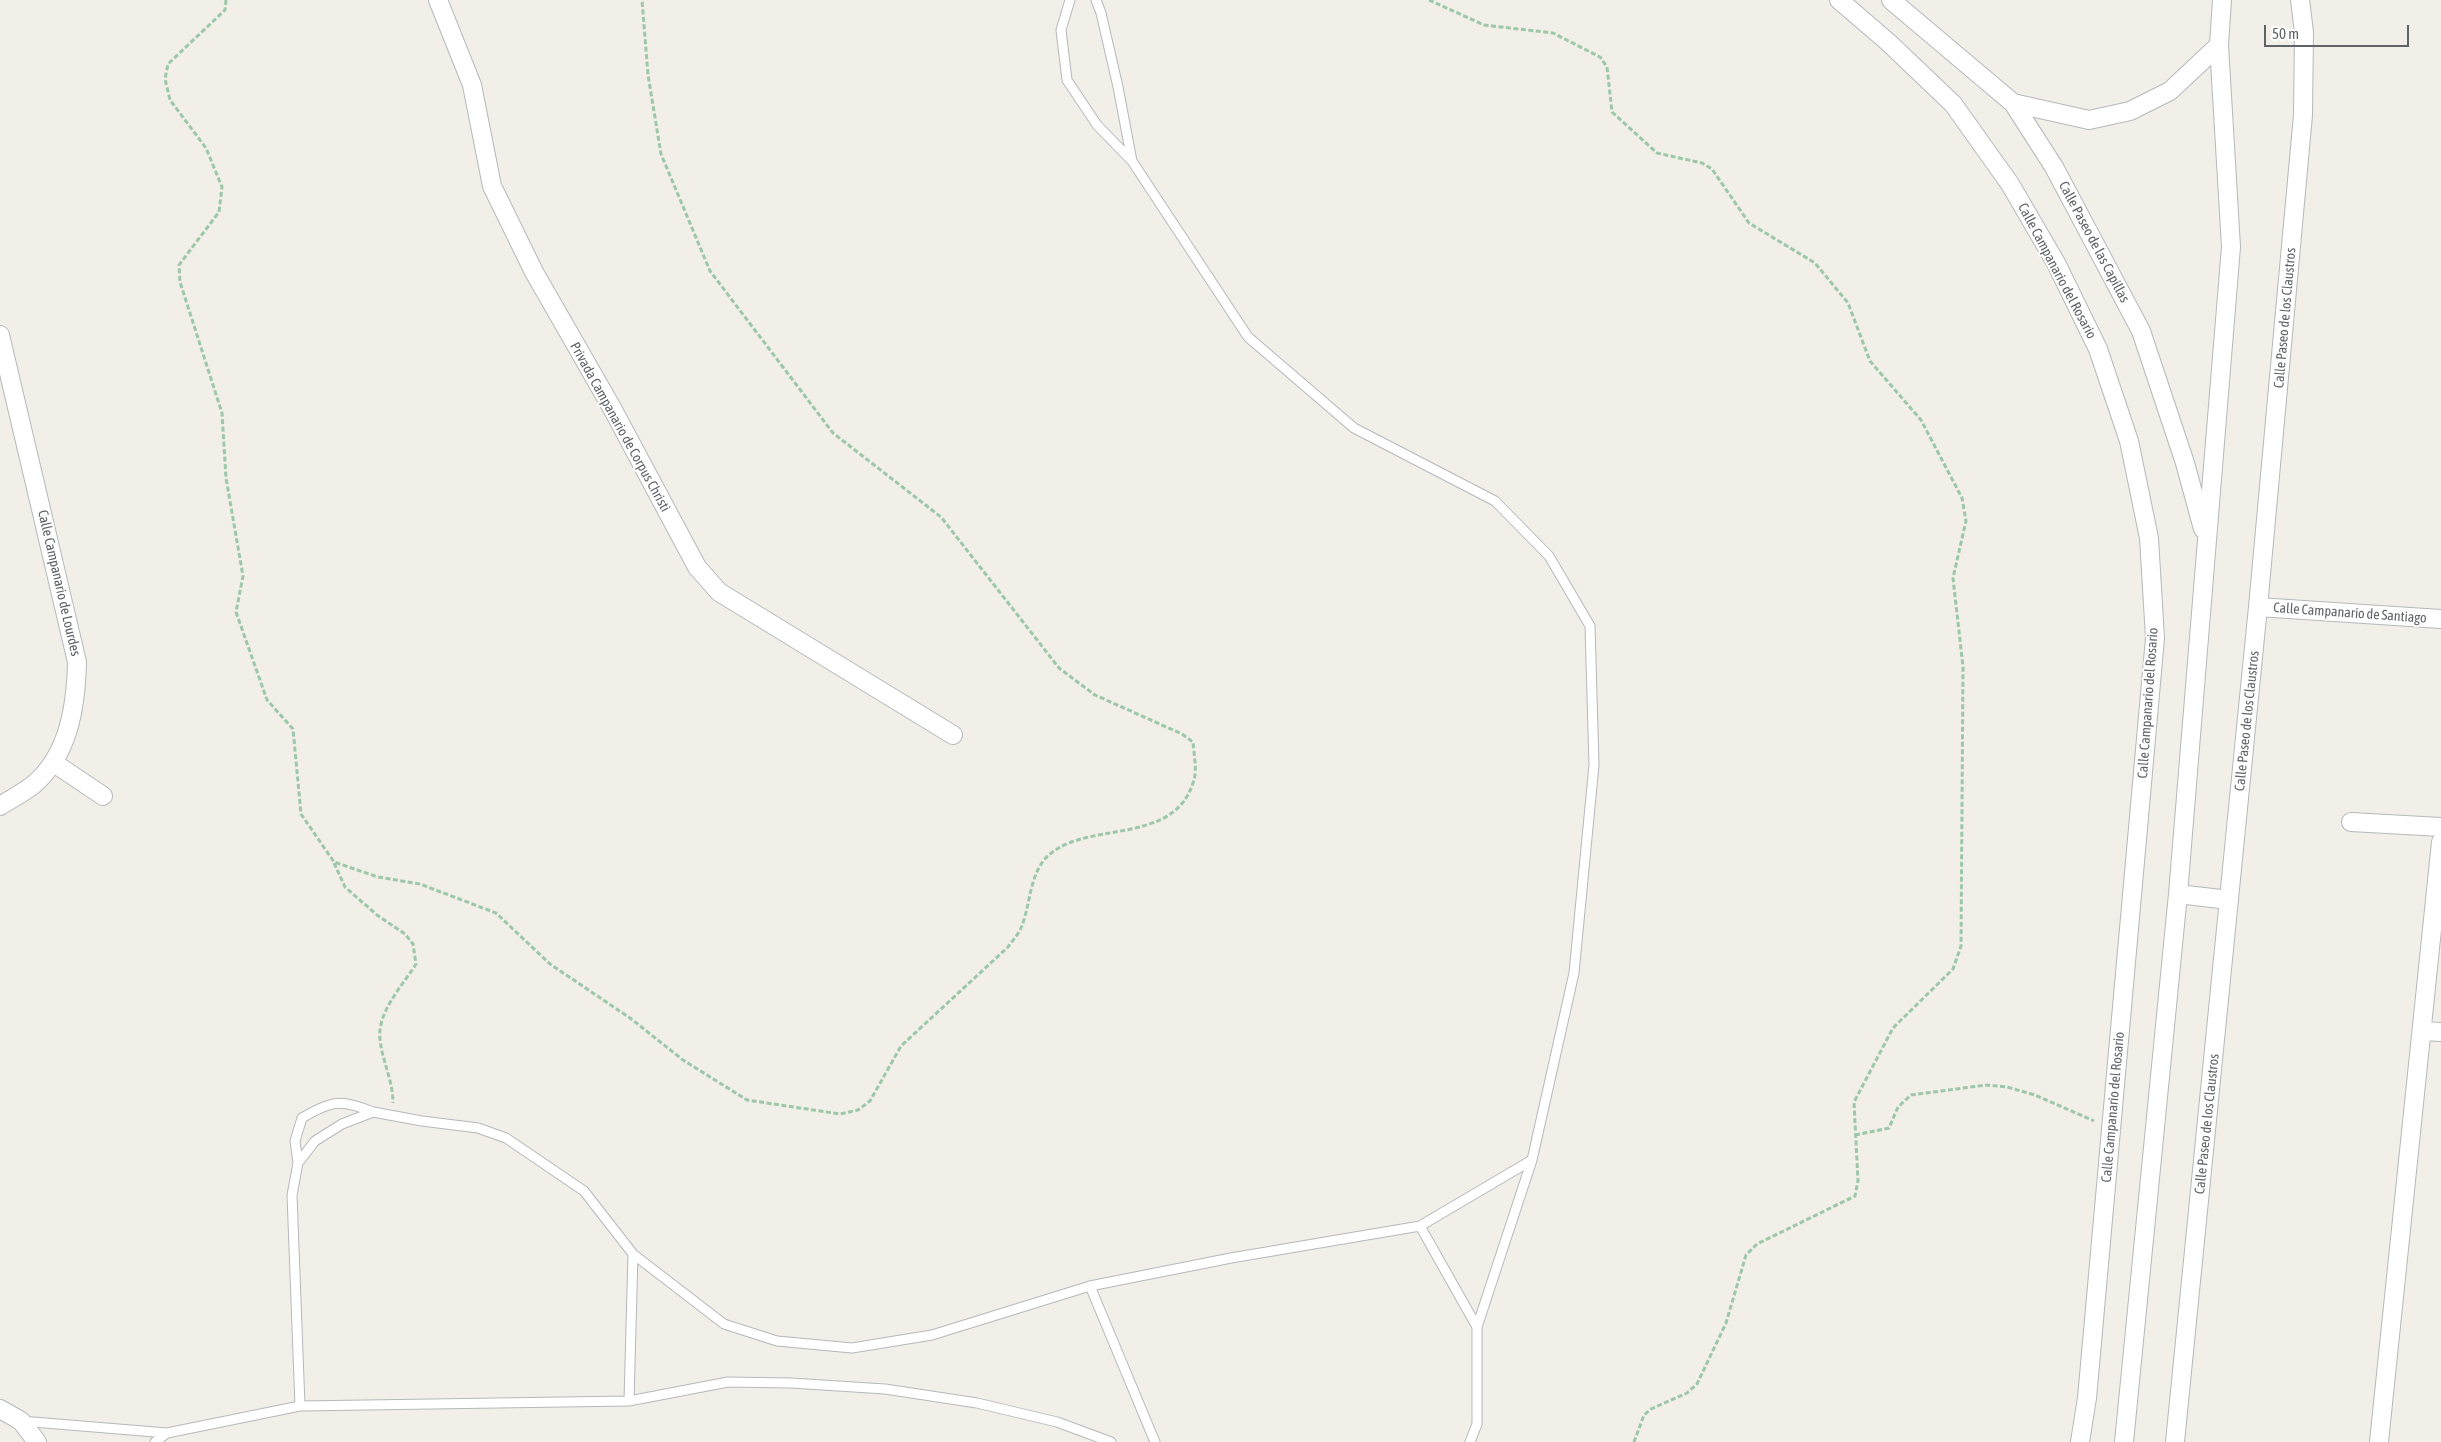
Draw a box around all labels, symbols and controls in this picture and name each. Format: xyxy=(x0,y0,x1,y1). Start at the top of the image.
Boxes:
scale bar xyxy=(2266,15,2411,47)
text: 50 m xyxy=(2272,25,2299,42)
street label: Calle Paseo de las Capillas xyxy=(2055,179,2133,305)
street label: Calle Campanario del Rosario xyxy=(2014,200,2100,342)
street label: Calle Paseo de los Claustros xyxy=(2270,247,2300,389)
street label: Privada Campanario de Corpus Christi xyxy=(566,339,674,515)
street label: Calle Campanario de Lourdes xyxy=(34,508,84,658)
street label: Calle Campanario de Santiago xyxy=(2273,599,2427,627)
street label: Calle Campanario del Rosario xyxy=(2134,627,2162,779)
street label: Calle Paseo de los Claustros xyxy=(2231,650,2263,792)
street label: Calle Campanario del Rosario xyxy=(2098,1031,2128,1183)
street label: Calle Paseo de los Claustros xyxy=(2191,1053,2223,1195)

